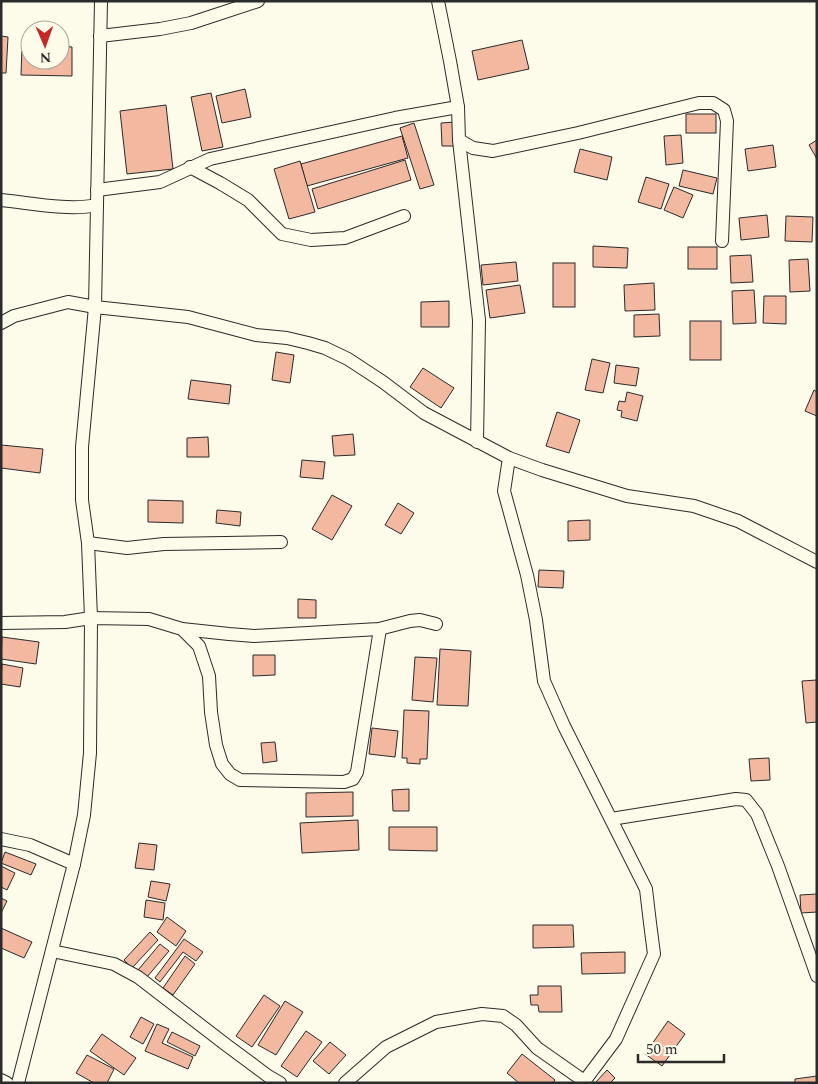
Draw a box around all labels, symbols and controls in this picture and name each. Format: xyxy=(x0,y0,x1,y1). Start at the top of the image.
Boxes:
north arrow xyxy=(20,20,70,70)
text: N xyxy=(39,47,52,68)
scale bar xyxy=(638,1032,724,1064)
text: 50 m xyxy=(646,1038,678,1061)

